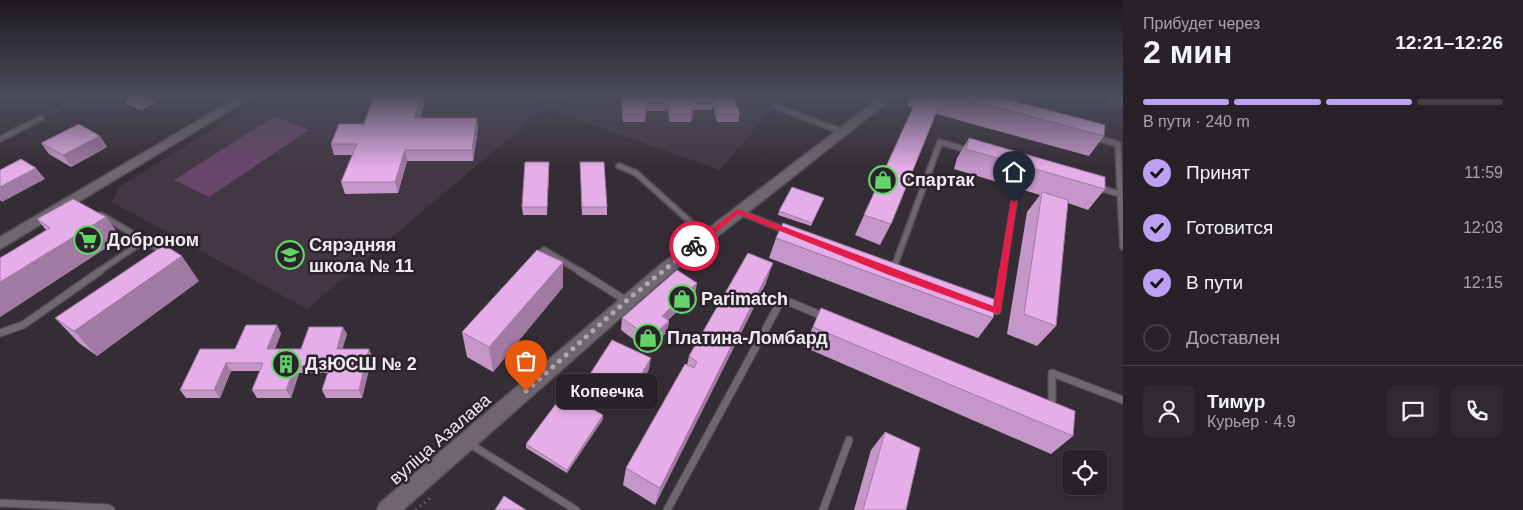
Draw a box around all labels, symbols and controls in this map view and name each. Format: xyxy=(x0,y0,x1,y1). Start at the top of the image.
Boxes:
text: Прибудет через xyxy=(1143,15,1260,32)
text: 12:21–12:26 xyxy=(1395,32,1503,53)
text: 2 мин xyxy=(1143,34,1232,70)
text: В пути · 240 m xyxy=(1143,113,1250,130)
pin xyxy=(993,151,1035,202)
icon: home xyxy=(1000,158,1028,186)
icon: check xyxy=(1143,159,1171,187)
text: Принят xyxy=(1186,162,1250,183)
text: 11:59 xyxy=(1464,164,1503,181)
shop icon: Спартак xyxy=(868,165,898,195)
place label: Спартак xyxy=(902,170,975,190)
icon: check xyxy=(1143,214,1171,242)
text: Готовится xyxy=(1186,217,1273,238)
text: 12:03 xyxy=(1463,219,1503,236)
courier xyxy=(669,221,719,271)
supermarket icon: Доброном xyxy=(73,225,103,255)
place label: Доброном xyxy=(107,230,199,250)
icon: bike xyxy=(680,232,708,260)
place label: Сярэдняя школа № 11 xyxy=(309,235,414,276)
school or university icon: Сярэдняя школа № 11 xyxy=(275,240,305,270)
icon: check xyxy=(1143,269,1171,297)
text: В пути xyxy=(1186,272,1243,293)
text: 12:15 xyxy=(1463,274,1503,291)
shop icon: Parimatch xyxy=(667,284,697,314)
place label: Parimatch xyxy=(701,289,788,309)
shop icon: Платина-Ломбард xyxy=(633,323,663,353)
text: Доставлен xyxy=(1186,327,1280,348)
place label: Платина-Ломбард xyxy=(667,328,828,348)
pin xyxy=(505,340,547,391)
icon: bag xyxy=(512,347,540,375)
building icon: ДзЮСШ № 2 xyxy=(271,349,301,379)
place label: ДзЮСШ № 2 xyxy=(305,354,417,374)
callout: Копеечка xyxy=(556,374,658,408)
text: Копеечка xyxy=(571,383,643,400)
button: person xyxy=(1143,385,1195,437)
button: chat xyxy=(1387,385,1439,437)
button: phone xyxy=(1451,385,1503,437)
street label: вуліца Азалава xyxy=(385,389,496,488)
text: Тимур xyxy=(1207,391,1265,412)
text: Курьер · 4.9 xyxy=(1207,413,1296,430)
map controls xyxy=(1062,450,1107,495)
button: locate xyxy=(1062,450,1107,495)

